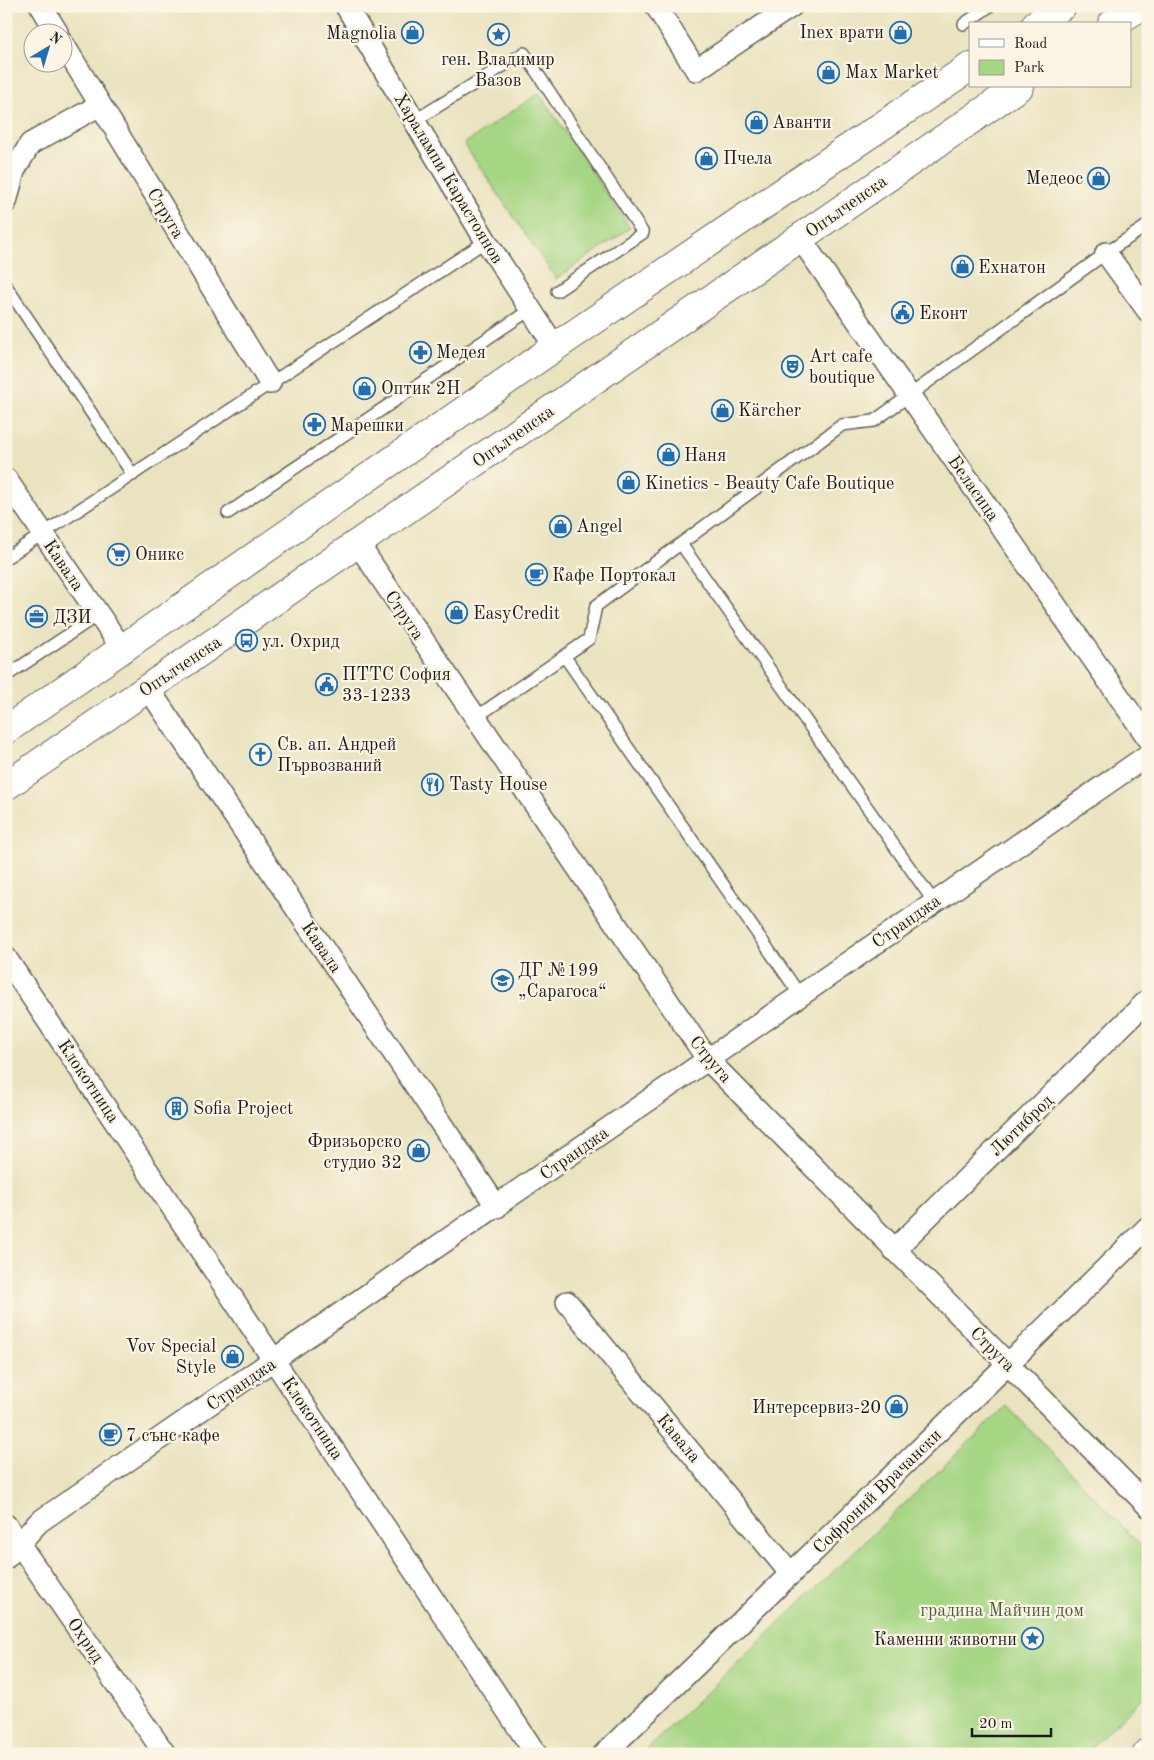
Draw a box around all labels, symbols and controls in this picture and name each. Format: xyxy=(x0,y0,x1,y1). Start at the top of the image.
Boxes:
shop icon: Inex врати xyxy=(888,20,912,44)
shop icon: Magnolia xyxy=(401,21,425,45)
north arrow xyxy=(22,22,72,72)
place icon: ген. Владимир Вазов xyxy=(486,22,510,46)
legend xyxy=(969,22,1132,88)
place label: Inex врати xyxy=(799,24,884,42)
place label: Magnolia xyxy=(326,25,397,43)
text: N xyxy=(47,30,64,48)
text: Road xyxy=(1014,37,1048,52)
place label: ген. Владимир Вазов xyxy=(441,51,555,90)
shop icon: Max Market xyxy=(817,60,841,84)
text: Park xyxy=(1014,61,1045,76)
place label: Max Market xyxy=(845,64,939,82)
street label: Харалампи Карастоянов xyxy=(390,90,506,267)
shop icon: Аванти xyxy=(744,110,768,134)
place label: Аванти xyxy=(772,114,831,132)
shop icon: Пчела xyxy=(695,146,719,170)
place label: Пчела xyxy=(723,150,773,168)
shop icon: Медеос xyxy=(1087,166,1111,190)
place label: Медеос xyxy=(1026,170,1083,188)
street label: Опълченска xyxy=(803,172,891,241)
street label: Струга xyxy=(143,185,187,242)
shop icon: Ехнатон xyxy=(950,255,974,279)
place label: Ехнатон xyxy=(978,259,1046,277)
public building icon: Еконт xyxy=(891,301,915,325)
place label: Еконт xyxy=(919,305,968,323)
pharmacy icon: Медея xyxy=(408,340,432,364)
place label: Медея xyxy=(436,344,486,362)
place label: Art cafe boutique xyxy=(809,348,875,387)
theatre icon: Art cafe boutique xyxy=(781,354,805,378)
shop icon: Оптик 2Н xyxy=(353,376,377,400)
place label: Оптик 2Н xyxy=(381,380,460,398)
shop icon: Kärcher xyxy=(710,398,734,422)
street label: Опълченска xyxy=(470,402,558,471)
place label: Kärcher xyxy=(738,402,802,420)
pharmacy icon: Марешки xyxy=(302,413,326,437)
place label: Марешки xyxy=(330,417,404,435)
shop icon: Наня xyxy=(656,443,680,467)
place label: Наня xyxy=(684,447,726,465)
street label: Беласица xyxy=(944,453,1002,525)
shop icon: Kinetics - Beauty Cafe Boutique xyxy=(617,471,641,495)
place label: Kinetics - Beauty Cafe Boutique xyxy=(645,475,894,493)
shop icon: Angel xyxy=(548,514,572,538)
place label: Angel xyxy=(576,518,622,536)
street label: Кавала xyxy=(40,537,87,595)
supermarket icon: Оникс xyxy=(107,542,131,566)
place label: Оникс xyxy=(135,546,184,564)
cafe icon: Кафе Портокал xyxy=(524,563,548,587)
place label: Кафе Портокал xyxy=(552,567,676,586)
street label: Струга xyxy=(381,588,427,644)
shop icon: EasyCredit xyxy=(445,601,469,625)
office icon: ДЗИ xyxy=(25,605,49,629)
place label: EasyCredit xyxy=(473,605,560,623)
place label: ДЗИ xyxy=(53,609,92,627)
bus stop icon: ул. Охрид xyxy=(234,629,258,653)
street label: Опълченска xyxy=(136,633,225,701)
place label: ул. Охрид xyxy=(262,633,340,651)
place label: ПТТС София 33-1233 xyxy=(342,666,451,705)
public building icon: ПТТС София 33-1233 xyxy=(314,672,338,696)
place label: Св. ап. Андрей Първозваний xyxy=(277,736,396,775)
church icon: Св. ап. Андрей Първозваний xyxy=(249,742,273,766)
restaurant icon: Tasty House xyxy=(421,772,445,796)
place label: Tasty House xyxy=(449,776,547,794)
street label: Странджа xyxy=(869,892,944,952)
street label: Кавала xyxy=(298,919,345,977)
place label: ДГ №199 „Сарагоса“ xyxy=(518,962,607,1001)
school or university icon: ДГ №199 „Сарагоса“ xyxy=(490,968,514,992)
street label: Струга xyxy=(686,1033,735,1087)
street label: Клокотница xyxy=(54,1037,122,1126)
street label: Лютиброд xyxy=(987,1091,1057,1160)
building icon: Sofia Project xyxy=(165,1096,189,1120)
place label: Sofia Project xyxy=(193,1100,293,1118)
street label: Странджа xyxy=(537,1124,612,1184)
place label: Фризьорско студио 32 xyxy=(308,1133,402,1172)
shop icon: Фризьорско студио 32 xyxy=(406,1139,430,1163)
street label: Струга xyxy=(966,1324,1018,1376)
place label: Vov Special Style xyxy=(126,1338,216,1377)
shop icon: Vov Special Style xyxy=(220,1344,244,1368)
street label: Странджа xyxy=(204,1355,280,1414)
street label: Клокотница xyxy=(278,1374,346,1463)
shop icon: Интерсервиз-20 xyxy=(885,1395,909,1419)
place label: Интерсервиз-20 xyxy=(752,1399,881,1417)
street label: Кавала xyxy=(653,1411,704,1467)
cafe icon: 7 сънс кафе xyxy=(98,1423,122,1447)
street label: Софроний Врачански xyxy=(810,1426,946,1558)
place label: 7 сънс кафе xyxy=(126,1427,220,1446)
park label: градина Майчин дом xyxy=(920,1602,1084,1620)
street label: Охрид xyxy=(64,1615,107,1666)
place icon: Каменни животни xyxy=(1021,1627,1045,1651)
place label: Каменни животни xyxy=(874,1631,1017,1649)
scale bar xyxy=(972,1705,1050,1737)
text: 20 m xyxy=(979,1717,1013,1732)

